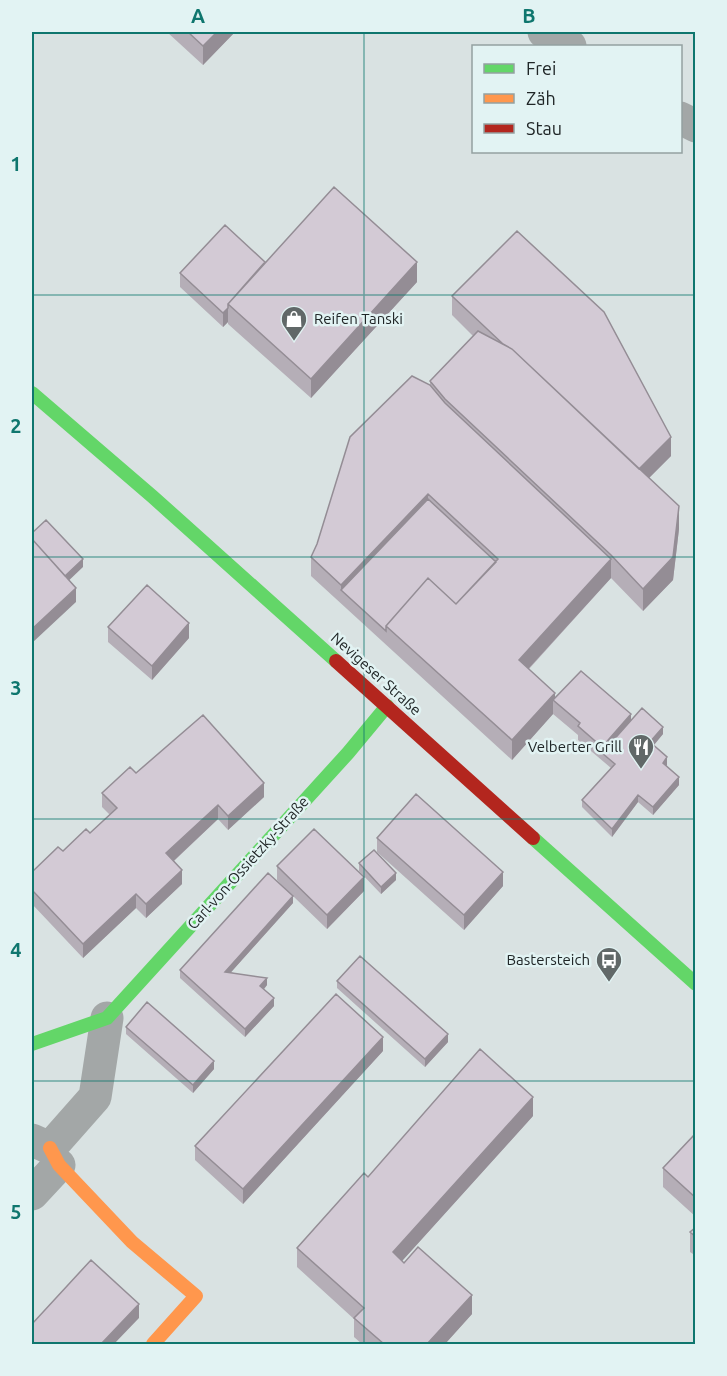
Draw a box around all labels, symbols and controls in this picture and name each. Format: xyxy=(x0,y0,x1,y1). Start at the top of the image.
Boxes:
text: A xyxy=(191,4,205,27)
text: B xyxy=(522,4,536,27)
legend xyxy=(472,45,682,153)
text: Frei xyxy=(526,58,556,78)
text: Zäh xyxy=(526,88,556,108)
text: Stau xyxy=(526,118,562,138)
text: 1 xyxy=(10,152,22,175)
shop icon: Reifen Tanski xyxy=(279,304,309,342)
place label: Reifen Tanski xyxy=(314,310,403,327)
text: 2 xyxy=(10,414,22,437)
street label: Nevigeser Straße xyxy=(328,629,425,718)
text: 3 xyxy=(10,676,22,699)
restaurant icon: Velberter Grill xyxy=(626,732,656,770)
place label: Velberter Grill xyxy=(528,738,622,755)
street label: Carl-von-Ossietzky-Straße xyxy=(183,793,312,933)
text: 4 xyxy=(10,938,22,961)
bus stop icon: Bastersteich xyxy=(594,945,624,983)
place label: Bastersteich xyxy=(507,951,590,968)
text: 5 xyxy=(10,1200,22,1223)

